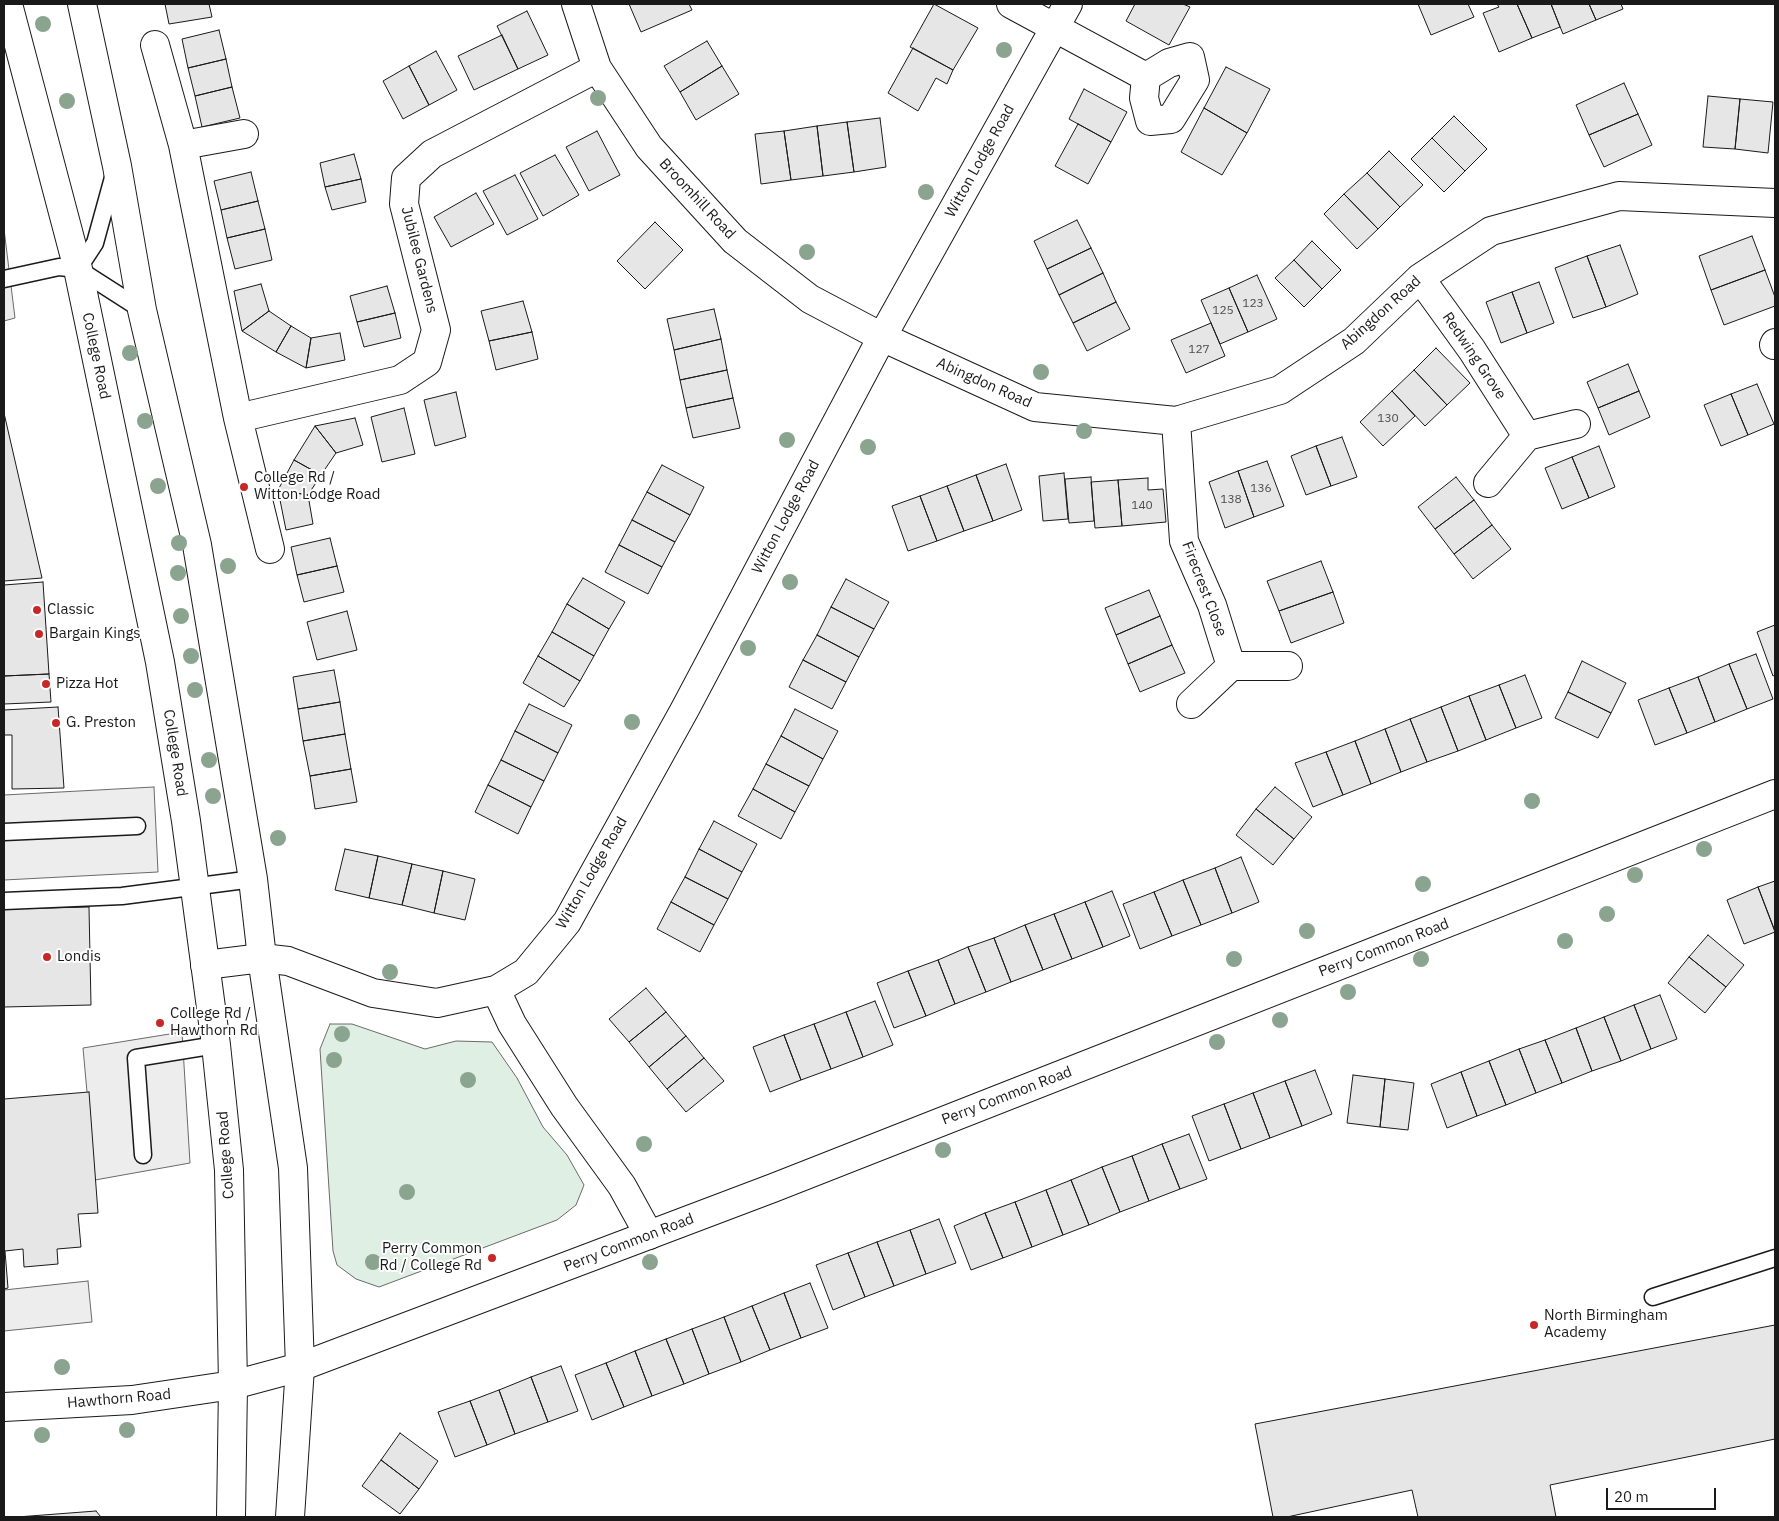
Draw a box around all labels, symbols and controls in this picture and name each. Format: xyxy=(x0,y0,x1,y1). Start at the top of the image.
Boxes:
street label: Witton Lodge Road xyxy=(941,101,1019,221)
street label: Broomhill Road xyxy=(655,155,739,243)
street label: Jubilee Gardens xyxy=(397,205,441,315)
street label: Abingdon Road xyxy=(1337,272,1425,354)
house number: 123 xyxy=(1242,297,1264,311)
house number: 125 xyxy=(1212,304,1234,318)
street label: Redwing Grove xyxy=(1438,309,1510,403)
street label: College Road xyxy=(78,311,114,401)
house number: 127 xyxy=(1188,343,1210,357)
street label: Abingdon Road xyxy=(934,354,1034,412)
house number: 130 xyxy=(1377,412,1399,426)
street label: Witton Lodge Road xyxy=(748,457,824,577)
place label: College Rd / Witton Lodge Road xyxy=(254,469,380,504)
marker: College Rd / Witton Lodge Road xyxy=(238,481,250,493)
house number: 136 xyxy=(1250,482,1272,496)
house number: 138 xyxy=(1220,493,1242,507)
house number: 140 xyxy=(1131,499,1153,513)
street label: Firecrest Close xyxy=(1178,539,1230,639)
place label: Classic xyxy=(47,601,94,619)
marker: Classic xyxy=(31,604,43,616)
place label: Bargain Kings xyxy=(49,625,141,643)
marker: Bargain Kings xyxy=(33,628,45,640)
place label: Pizza Hot xyxy=(56,675,119,693)
marker: Pizza Hot xyxy=(40,678,52,690)
street label: College Road xyxy=(159,708,191,798)
place label: G. Preston xyxy=(66,714,136,732)
marker: G. Preston xyxy=(50,717,62,729)
street label: Witton Lodge Road xyxy=(553,814,631,932)
street label: Perry Common Road xyxy=(1316,915,1452,981)
place label: Londis xyxy=(57,948,101,966)
marker: Londis xyxy=(41,951,53,963)
place label: College Rd / Hawthorn Rd xyxy=(170,1005,258,1040)
marker: College Rd / Hawthorn Rd xyxy=(154,1017,166,1029)
street label: Perry Common Road xyxy=(939,1063,1075,1129)
street label: College Road xyxy=(214,1110,238,1200)
street label: Perry Common Road xyxy=(561,1210,697,1276)
place label: Perry Common Rd / College Rd xyxy=(379,1240,482,1275)
marker: Perry Common Rd / College Rd xyxy=(486,1252,498,1264)
place label: North Birmingham Academy xyxy=(1544,1307,1668,1342)
marker: North Birmingham Academy xyxy=(1528,1319,1540,1331)
street label: Hawthorn Road xyxy=(66,1385,172,1413)
scale bar xyxy=(1609,1478,1719,1510)
text: 20 m xyxy=(1614,1487,1649,1506)

